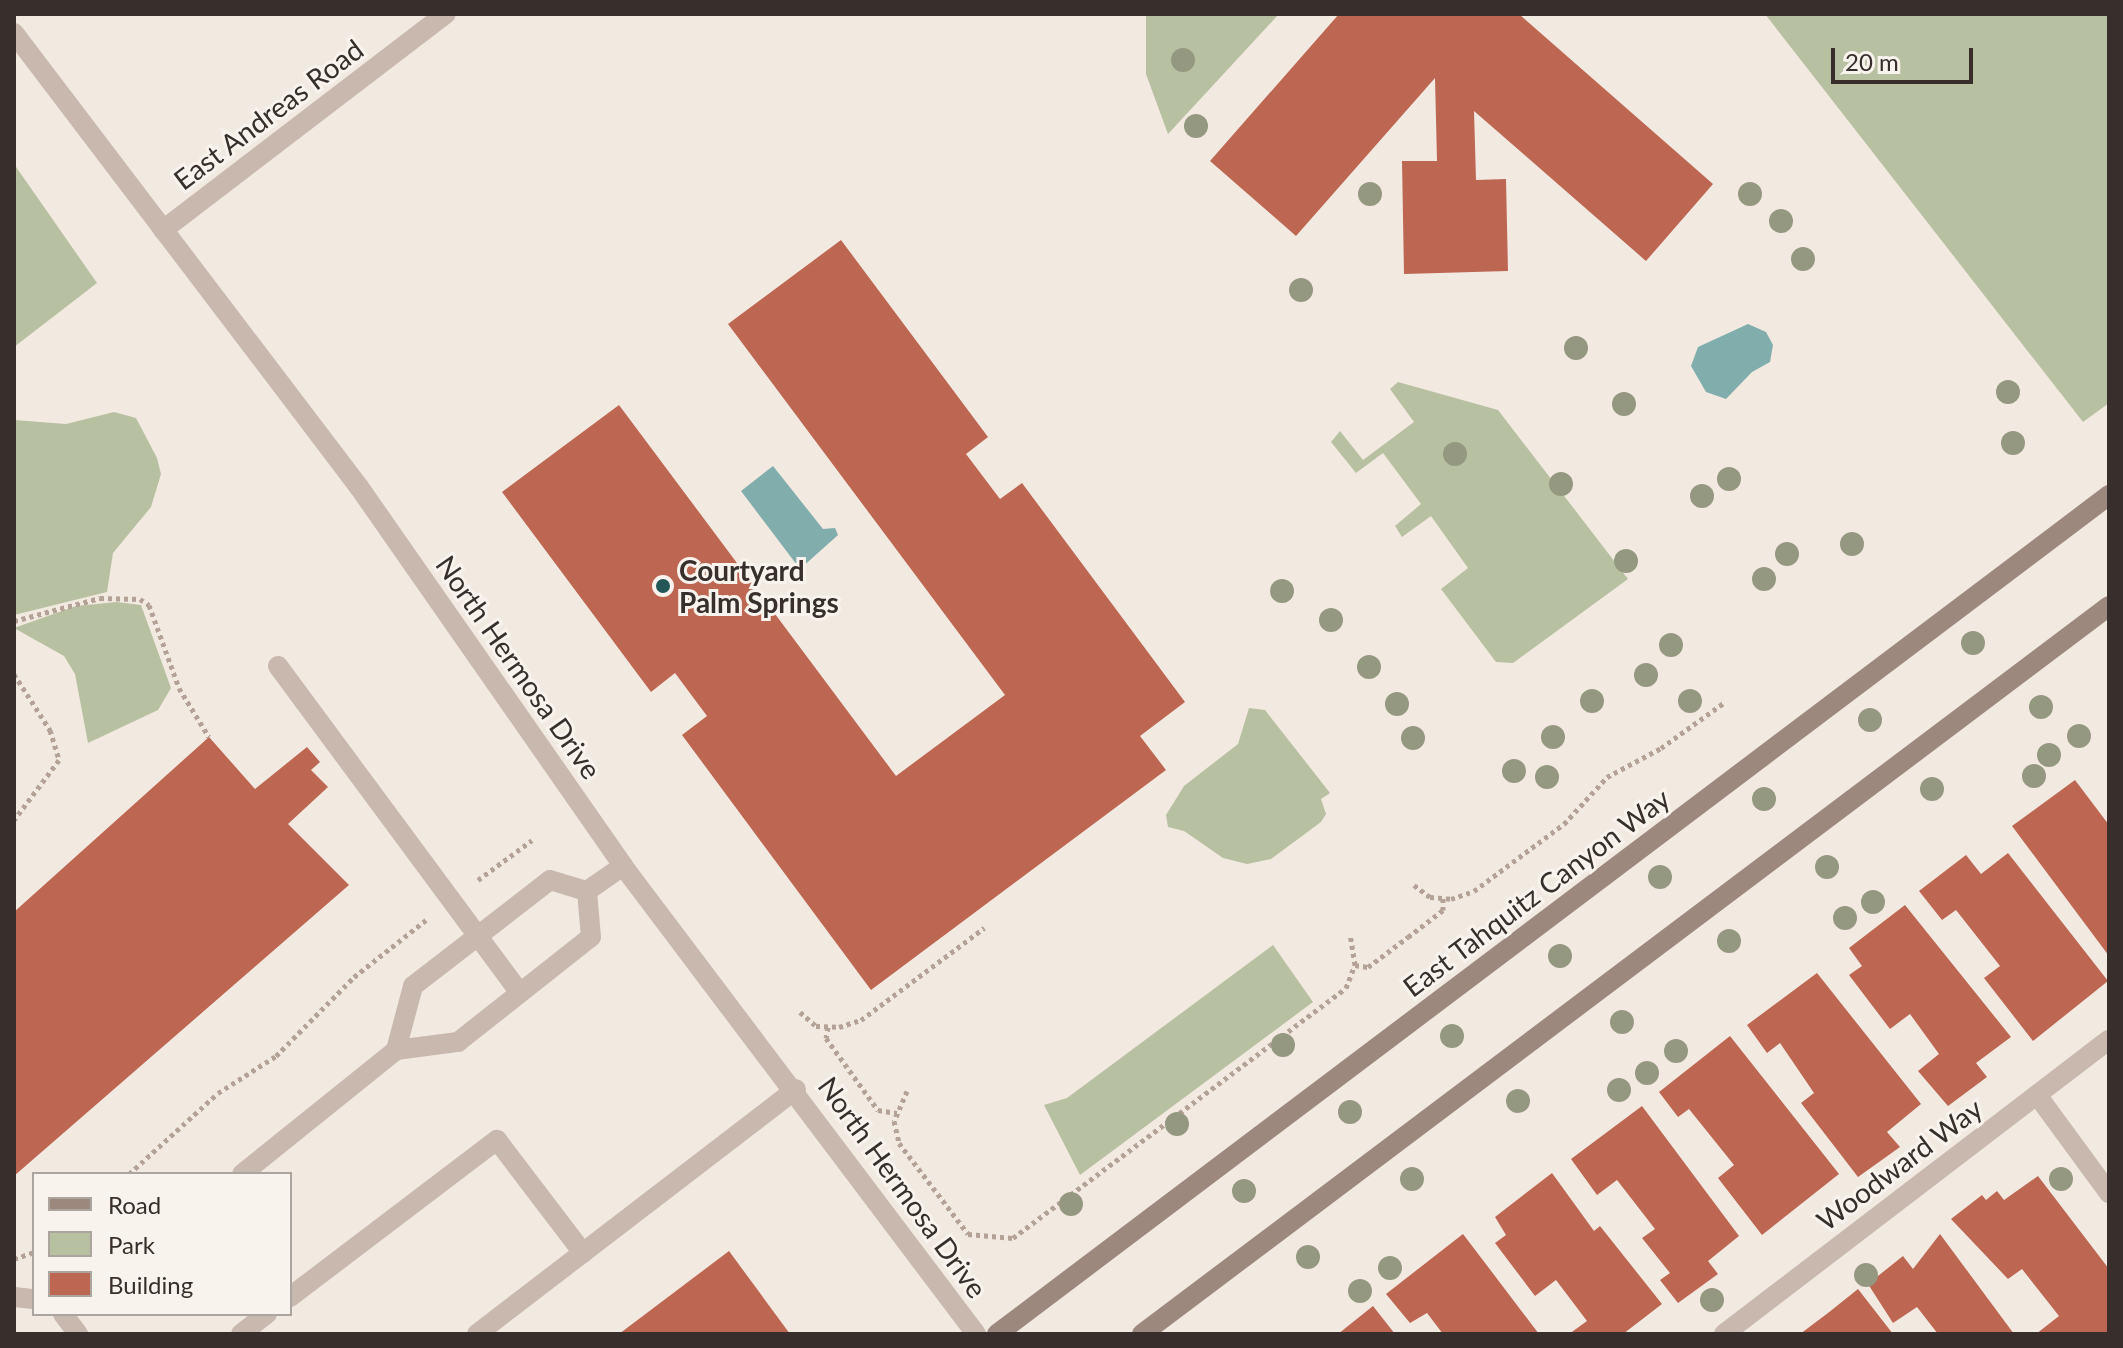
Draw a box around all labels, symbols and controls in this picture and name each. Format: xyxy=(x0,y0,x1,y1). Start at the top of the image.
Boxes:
street label: East Andreas Road xyxy=(166,32,370,196)
scale bar xyxy=(1835,32,1977,82)
text: 20 m xyxy=(1845,47,1899,76)
street label: North Hermosa Drive xyxy=(429,549,609,785)
place label: Courtyard Palm Springs xyxy=(679,553,839,619)
marker: Courtyard Palm Springs xyxy=(654,577,672,595)
street label: East Tahquitz Canyon Way xyxy=(1396,780,1676,1004)
street label: North Hermosa Drive xyxy=(812,1070,994,1304)
street label: Woodward Way xyxy=(1810,1091,1988,1237)
legend xyxy=(32,1172,292,1316)
text: Road xyxy=(108,1190,161,1219)
text: Park xyxy=(108,1230,155,1259)
text: Building xyxy=(108,1270,193,1299)

